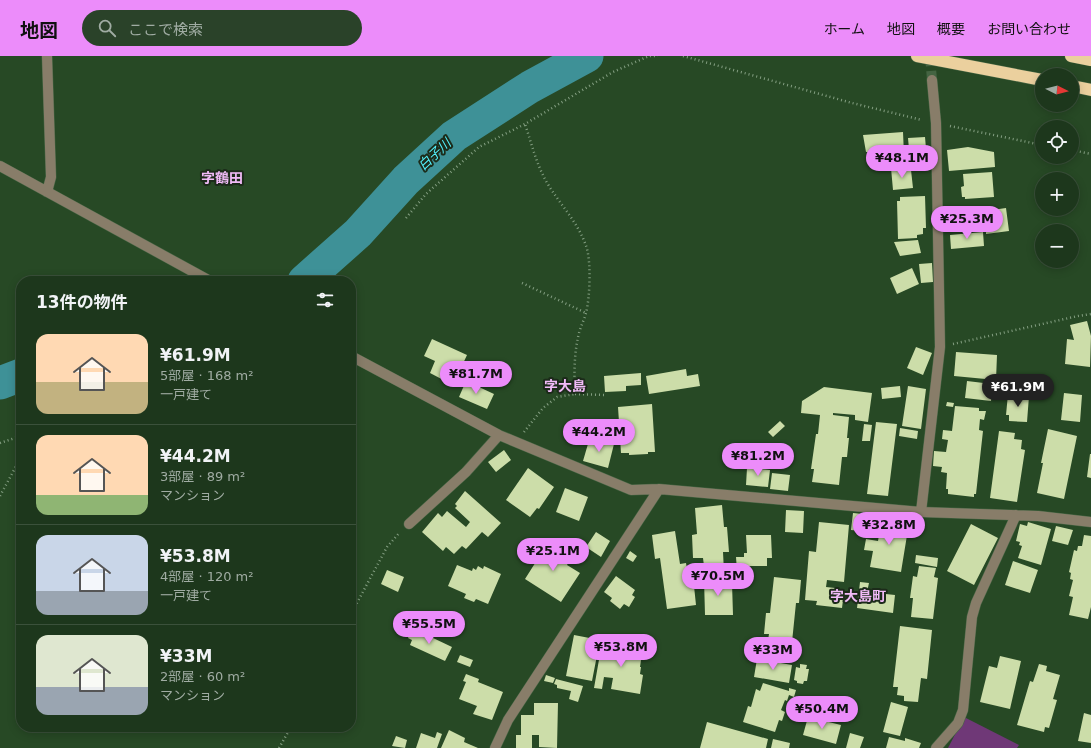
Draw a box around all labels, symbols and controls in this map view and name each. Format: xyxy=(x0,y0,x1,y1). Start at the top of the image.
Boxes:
search box xyxy=(82,10,362,46)
icon: search xyxy=(96,17,118,39)
text: 地図 xyxy=(20,19,58,41)
text: ここで検索 xyxy=(128,21,203,39)
text: ホーム xyxy=(823,21,865,37)
text: 地図 xyxy=(887,21,915,37)
text: 概要 xyxy=(937,21,965,37)
text: お問い合わせ xyxy=(987,21,1071,37)
north arrow xyxy=(1035,68,1079,112)
map controls xyxy=(1035,68,1079,268)
button: locate xyxy=(1035,120,1079,164)
water label: 白子川 xyxy=(415,134,455,173)
pin: ¥48.1M xyxy=(869,145,935,179)
text: ¥48.1M xyxy=(875,150,929,165)
district label: 字鶴田 xyxy=(201,170,243,186)
button: + xyxy=(1035,172,1079,216)
pin: ¥25.3M xyxy=(934,206,1000,240)
text: ¥25.3M xyxy=(940,211,994,226)
button: − xyxy=(1035,224,1079,268)
icon: filters xyxy=(314,289,336,311)
text: 13件の物件 xyxy=(36,292,128,312)
text: ¥61.9M xyxy=(160,345,231,365)
icon: home xyxy=(68,350,116,398)
pin: ¥81.7M xyxy=(443,361,509,395)
text: ¥81.7M xyxy=(449,366,503,381)
text: 5部屋 · 168 m² xyxy=(160,368,254,383)
pin: ¥61.9M xyxy=(985,374,1051,408)
district label: 字大島 xyxy=(544,378,586,394)
text: ¥61.9M xyxy=(991,379,1045,394)
text: 一戸建て xyxy=(160,387,212,402)
pin: ¥44.2M xyxy=(566,419,632,453)
text: ¥44.2M xyxy=(572,424,626,439)
pin: ¥81.2M xyxy=(725,443,791,477)
text: ¥44.2M xyxy=(160,446,231,466)
text: ¥81.2M xyxy=(731,448,785,463)
icon: home xyxy=(68,451,116,499)
text: 3部屋 · 89 m² xyxy=(160,469,245,484)
text: マンション xyxy=(160,488,225,503)
pin: ¥32.8M xyxy=(856,512,922,546)
text: ¥32.8M xyxy=(862,517,916,532)
pin: ¥25.1M xyxy=(520,538,586,572)
text: ¥25.1M xyxy=(526,543,580,558)
text: ¥53.8M xyxy=(160,546,231,566)
icon: home xyxy=(68,551,116,599)
pin: ¥70.5M xyxy=(685,563,751,597)
text: ¥70.5M xyxy=(691,568,745,583)
text: 4部屋 · 120 m² xyxy=(160,569,254,584)
text: 一戸建て xyxy=(160,588,212,603)
district label: 字大島町 xyxy=(830,588,886,604)
pin: ¥55.5M xyxy=(396,611,462,645)
text: ¥55.5M xyxy=(402,616,456,631)
pin: ¥53.8M xyxy=(588,634,654,668)
pin: ¥33M xyxy=(749,637,797,671)
text: ¥53.8M xyxy=(594,639,648,654)
text: ¥33M xyxy=(753,642,793,657)
text: ¥33M xyxy=(160,646,212,666)
icon: home xyxy=(68,651,116,699)
text: 2部屋 · 60 m² xyxy=(160,669,245,684)
text: マンション xyxy=(160,688,225,703)
pin: ¥50.4M xyxy=(789,696,855,730)
text: ¥50.4M xyxy=(795,701,849,716)

